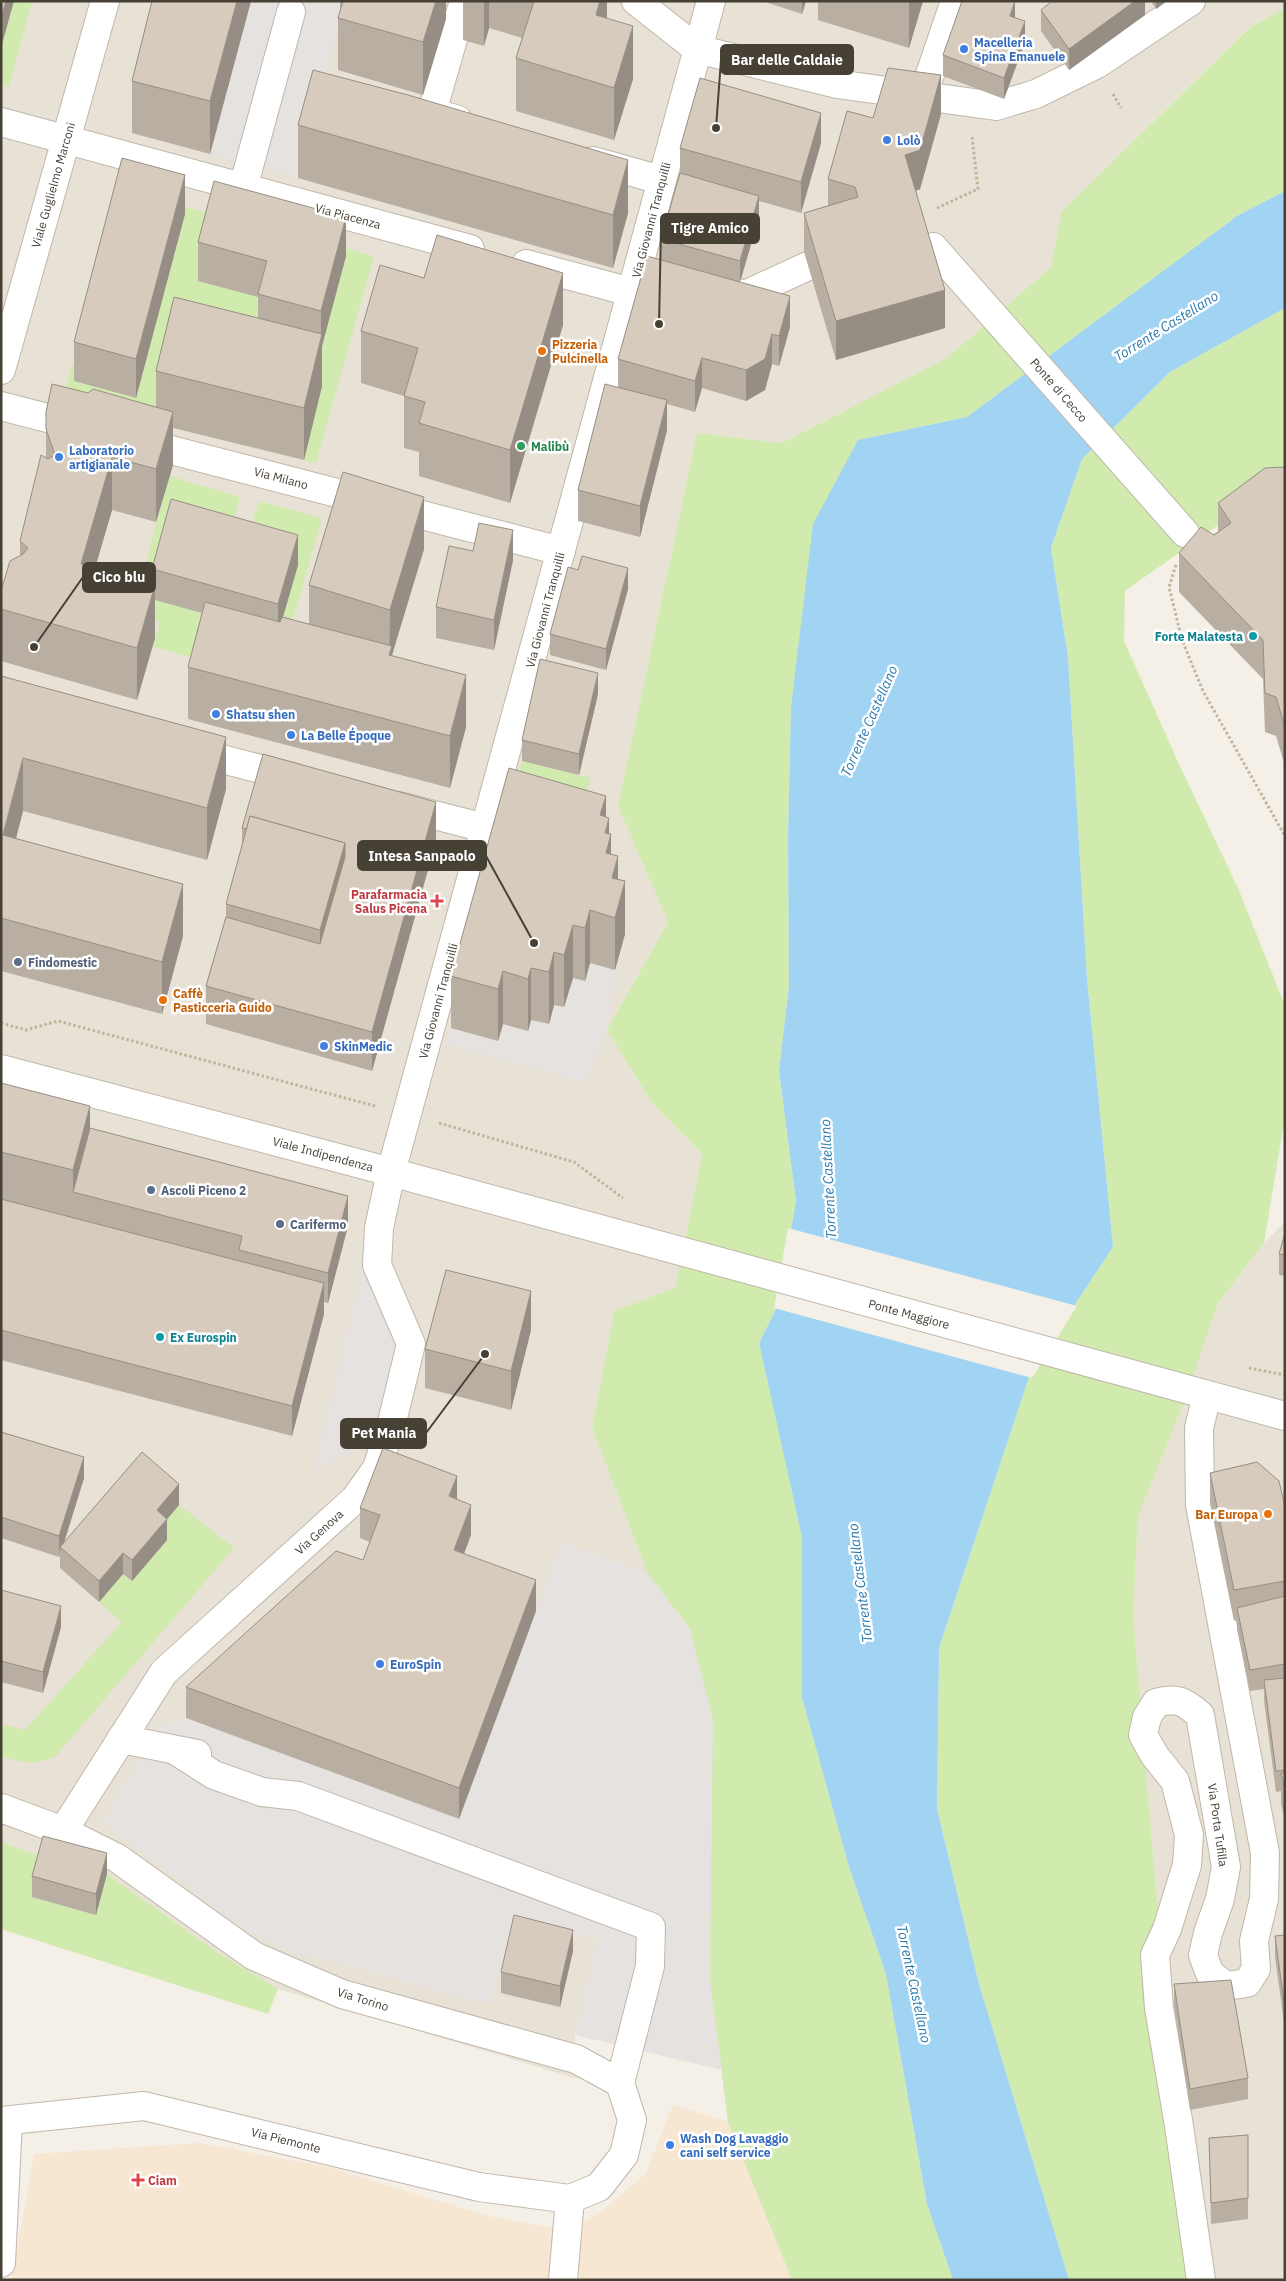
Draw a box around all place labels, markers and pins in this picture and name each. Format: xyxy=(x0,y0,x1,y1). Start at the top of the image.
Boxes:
place label: Macelleria Spina Emanuele xyxy=(974,35,1066,64)
marker: Macelleria Spina Emanuele xyxy=(958,43,970,55)
callout: Bar delle Caldaie xyxy=(721,45,853,74)
place label: Lolò xyxy=(897,133,921,148)
marker: Lolò xyxy=(881,134,893,146)
callout: Tigre Amico xyxy=(661,214,759,243)
place label: Pizzeria Pulcinella xyxy=(552,337,608,366)
marker: Pizzeria Pulcinella xyxy=(536,345,548,357)
place label: Malibù xyxy=(531,439,569,454)
marker: Malibù xyxy=(515,440,527,452)
place label: Laboratorio artigianale xyxy=(69,443,134,472)
marker: Laboratorio artigianale xyxy=(53,451,65,463)
callout: Cico blu xyxy=(83,563,155,592)
place label: Forte Malatesta xyxy=(1155,629,1243,644)
marker: Forte Malatesta xyxy=(1247,630,1259,642)
place label: Shatsu shen xyxy=(226,707,295,722)
marker: Shatsu shen xyxy=(210,708,222,720)
place label: La Belle Époque xyxy=(301,727,391,743)
marker: La Belle Époque xyxy=(285,729,297,741)
callout: Intesa Sanpaolo xyxy=(358,841,486,870)
place label: Parafarmacia Salus Picena xyxy=(351,887,427,916)
marker: Parafarmacia Salus Picena xyxy=(431,895,443,907)
place label: Findomestic xyxy=(28,955,97,970)
marker: Findomestic xyxy=(12,956,24,968)
place label: Caffè Pasticceria Guido xyxy=(173,986,272,1015)
marker: Caffè Pasticceria Guido xyxy=(157,994,169,1006)
place label: SkinMedic xyxy=(334,1039,393,1054)
marker: SkinMedic xyxy=(318,1040,330,1052)
place label: Ascoli Piceno 2 xyxy=(161,1183,246,1198)
marker: Ascoli Piceno 2 xyxy=(145,1184,157,1196)
place label: Carifermo xyxy=(290,1217,347,1232)
marker: Carifermo xyxy=(274,1218,286,1230)
place label: Ex Eurospin xyxy=(170,1330,237,1345)
marker: Ex Eurospin xyxy=(154,1331,166,1343)
callout: Pet Mania xyxy=(341,1419,426,1448)
place label: Bar Europa xyxy=(1195,1507,1258,1522)
marker: Bar Europa xyxy=(1262,1508,1274,1520)
place label: EuroSpin xyxy=(390,1657,441,1672)
marker: EuroSpin xyxy=(374,1658,386,1670)
place label: Wash Dog Lavaggio cani self service xyxy=(680,2131,789,2160)
marker: Wash Dog Lavaggio cani self service xyxy=(664,2139,676,2151)
place label: Ciam xyxy=(148,2173,177,2188)
marker: Ciam xyxy=(132,2174,144,2186)

